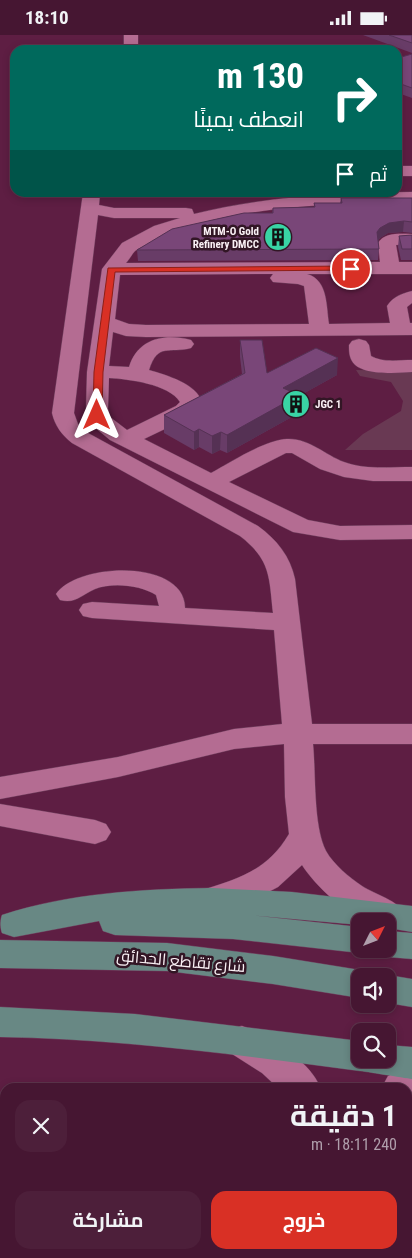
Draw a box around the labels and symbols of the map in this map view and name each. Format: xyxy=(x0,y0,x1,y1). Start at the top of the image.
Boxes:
building icon: MTM-O Gold Refinery DMCC xyxy=(263,222,293,252)
place label: MTM-O Gold Refinery DMCC xyxy=(193,225,259,251)
pin xyxy=(330,248,372,290)
position arrow xyxy=(70,388,122,440)
building icon: JGC 1 xyxy=(281,389,311,419)
place label: JGC 1 xyxy=(315,398,341,411)
north arrow xyxy=(351,913,396,957)
street label: شارع تقاطع الحدائق xyxy=(116,946,246,978)

